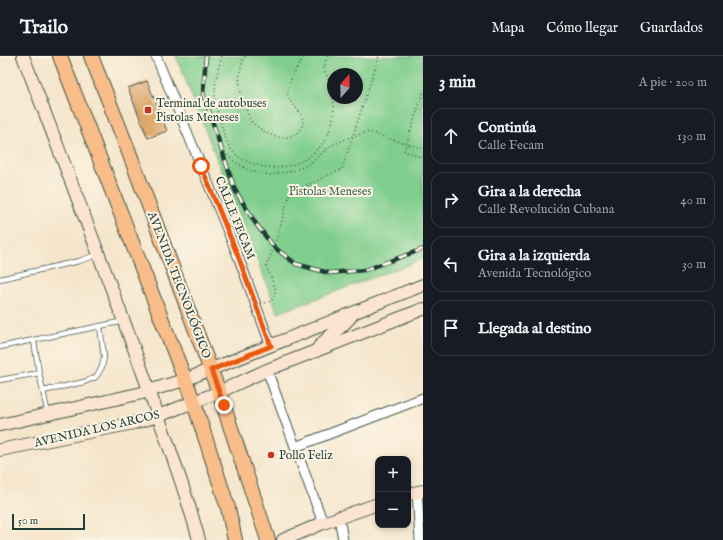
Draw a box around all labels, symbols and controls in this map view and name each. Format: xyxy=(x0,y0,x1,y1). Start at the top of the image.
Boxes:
text: Trailo xyxy=(20,16,68,40)
text: Mapa xyxy=(491,19,524,37)
text: Cómo llegar xyxy=(546,19,618,37)
text: Guardados xyxy=(640,19,703,37)
north arrow xyxy=(327,68,363,104)
text: 3 min xyxy=(439,72,476,93)
text: A pie · 200 m xyxy=(639,74,707,91)
place label: Terminal de autobuses Pistolas Meneses xyxy=(156,96,267,125)
marker: Terminal de autobuses Pistolas Meneses xyxy=(143,105,153,115)
text: Continúa xyxy=(478,118,536,137)
icon: ahead xyxy=(440,125,462,147)
text: 130 m xyxy=(677,128,706,145)
text: Calle Fecam xyxy=(478,137,544,154)
route start xyxy=(192,157,210,175)
street label: CALLE FECAM xyxy=(211,174,259,262)
text: Gira a la derecha xyxy=(478,182,581,201)
park label: Pistolas Meneses xyxy=(289,184,371,199)
icon: right xyxy=(440,189,462,211)
text: 40 m xyxy=(680,192,706,209)
text: Calle Revolución Cubana xyxy=(478,201,614,218)
street label: AVENIDA TECNOLÓGICO xyxy=(144,208,215,361)
text: Gira a la izquierda xyxy=(478,246,590,265)
icon: left xyxy=(440,253,462,275)
text: 30 m xyxy=(682,256,706,273)
text: Avenida Tecnológico xyxy=(478,265,591,282)
icon: arrive xyxy=(440,317,462,339)
text: Llegada al destino xyxy=(478,319,591,338)
route end xyxy=(215,396,233,414)
street label: AVENIDA LOS ARCOS xyxy=(32,407,161,451)
place label: Pollo Feliz xyxy=(279,448,333,463)
marker: Pollo Feliz xyxy=(266,450,276,460)
map controls xyxy=(375,456,411,528)
button: + xyxy=(375,456,411,492)
button: − xyxy=(375,492,411,528)
scale bar xyxy=(12,512,85,531)
text: 50 m xyxy=(18,514,38,528)

